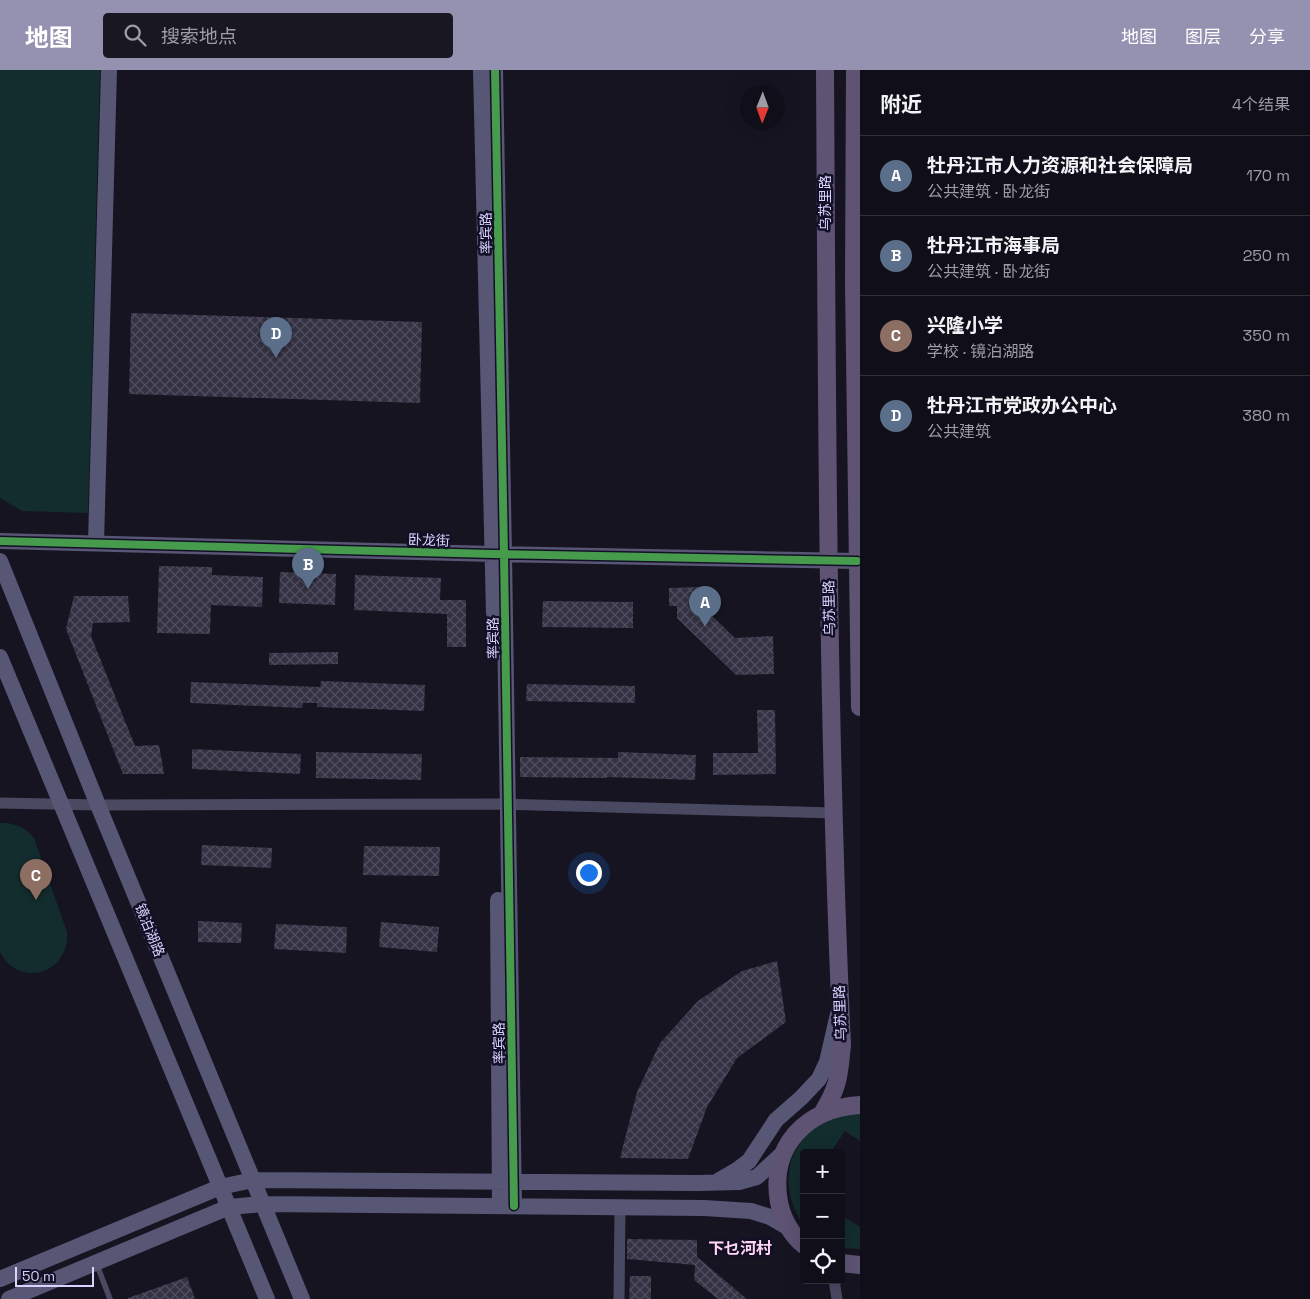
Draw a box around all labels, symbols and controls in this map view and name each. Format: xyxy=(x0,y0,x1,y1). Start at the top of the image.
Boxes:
search box xyxy=(103,13,453,58)
icon: search xyxy=(121,21,149,49)
text: 地图 xyxy=(25,22,73,53)
text: 搜索地点 xyxy=(161,24,237,49)
text: 地图 xyxy=(1121,25,1157,48)
text: 图层 xyxy=(1185,25,1221,48)
text: 分享 xyxy=(1249,25,1285,48)
north arrow xyxy=(740,85,785,130)
text: 附近 xyxy=(880,91,922,118)
text: 4个结果 xyxy=(1232,94,1290,115)
text: 牡丹江市人力资源和社会保障局 xyxy=(927,153,1193,178)
text: A xyxy=(891,165,901,186)
text: 170 m xyxy=(1246,165,1290,186)
street label: 乌苏里路 xyxy=(816,175,834,231)
text: 公共建筑 · 卧龙街 xyxy=(927,181,1050,202)
street label: 率宾路 xyxy=(477,212,495,254)
text: 牡丹江市海事局 xyxy=(927,233,1060,258)
text: B xyxy=(891,245,901,266)
text: 250 m xyxy=(1243,245,1290,266)
text: 公共建筑 · 卧龙街 xyxy=(927,261,1050,282)
text: 兴隆小学 xyxy=(927,313,1003,338)
pin: D xyxy=(260,317,292,358)
text: C xyxy=(891,325,901,346)
text: 350 m xyxy=(1243,325,1290,346)
text: 学校 · 镜泊湖路 xyxy=(927,341,1034,362)
text: 牡丹江市党政办公中心 xyxy=(927,393,1117,418)
text: D xyxy=(891,405,901,426)
text: 380 m xyxy=(1242,405,1290,426)
text: 公共建筑 xyxy=(927,421,991,442)
street label: 卧龙街 xyxy=(408,530,450,550)
pin: B xyxy=(292,548,324,589)
street label: 乌苏里路 xyxy=(820,580,838,636)
pin: A xyxy=(689,586,721,627)
street label: 率宾路 xyxy=(484,617,502,659)
pin: C xyxy=(20,859,52,900)
your location xyxy=(576,860,602,886)
street label: 镜泊湖路 xyxy=(131,901,169,959)
street label: 乌苏里路 xyxy=(830,985,850,1041)
street label: 率宾路 xyxy=(490,1022,508,1064)
map controls xyxy=(800,1149,845,1284)
button: + xyxy=(800,1149,845,1194)
button: − xyxy=(800,1194,845,1239)
district label: 下乜河村 xyxy=(708,1238,772,1259)
button: locate xyxy=(800,1239,845,1284)
scale bar xyxy=(15,1264,94,1287)
text: 50 m xyxy=(22,1267,55,1285)

